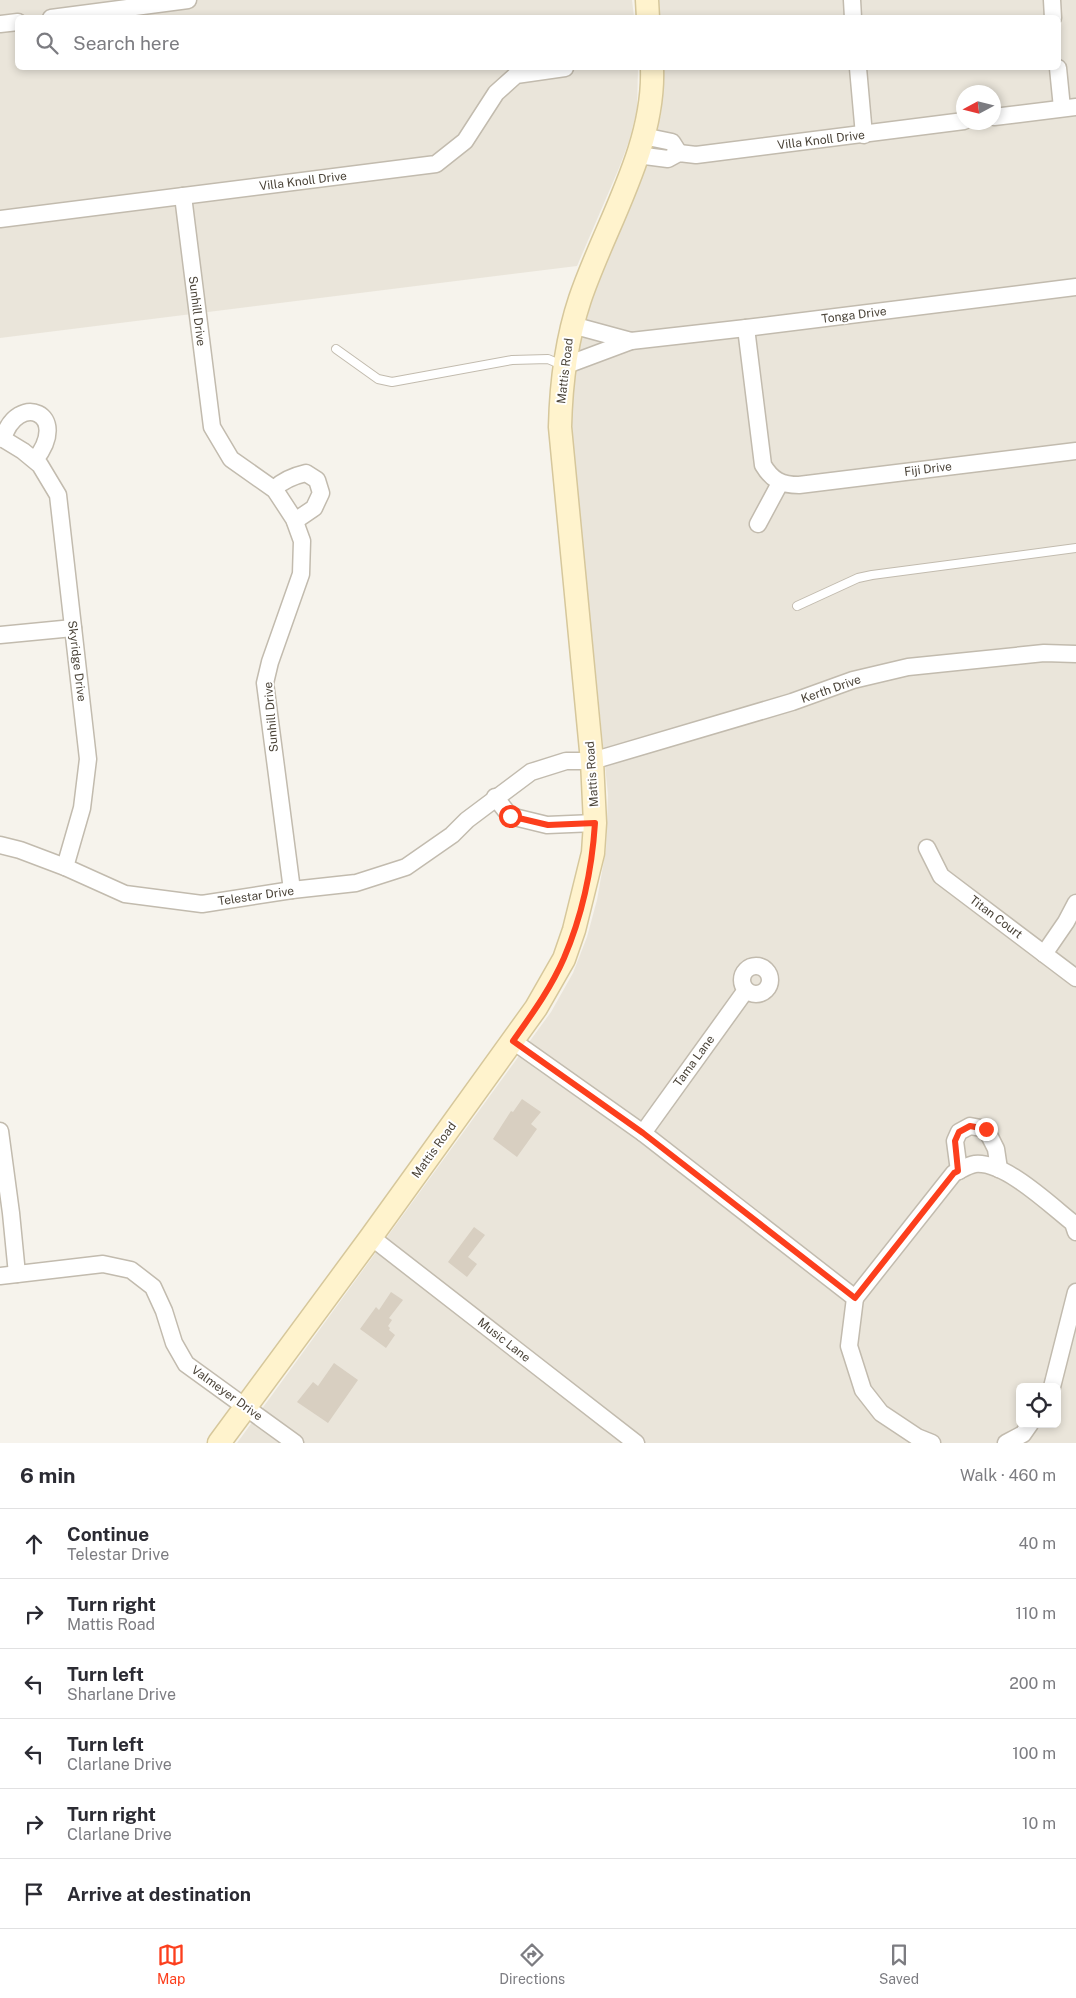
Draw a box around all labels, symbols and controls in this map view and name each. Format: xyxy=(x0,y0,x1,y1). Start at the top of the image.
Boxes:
search box xyxy=(15,15,1061,70)
icon: search xyxy=(33,29,61,57)
text: Search here xyxy=(73,32,180,54)
north arrow xyxy=(956,85,1001,130)
street label: Villa Knoll Drive xyxy=(776,128,866,152)
street label: Villa Knoll Drive xyxy=(258,169,348,193)
street label: Sunhill Drive xyxy=(186,275,208,347)
street label: Tonga Drive xyxy=(821,304,888,326)
street label: Mattis Road xyxy=(554,337,576,405)
street label: Fiji Drive xyxy=(903,459,953,479)
street label: Skyridge Drive xyxy=(65,620,89,703)
street label: Kerth Drive xyxy=(799,672,863,706)
street label: Sunhill Drive xyxy=(261,681,281,753)
street label: Mattis Road xyxy=(583,741,601,807)
route start xyxy=(499,805,522,828)
street label: Telestar Drive xyxy=(217,884,295,908)
street label: Titan Court xyxy=(967,893,1025,942)
street label: Tama Lane xyxy=(671,1032,717,1089)
route end xyxy=(975,1118,998,1141)
street label: Mattis Road xyxy=(409,1119,459,1181)
street label: Music Lane xyxy=(475,1315,533,1365)
street label: Valmeyer Drive xyxy=(189,1363,265,1424)
map controls xyxy=(1016,1383,1061,1428)
button: locate xyxy=(1016,1383,1061,1428)
text: 6 min xyxy=(20,1463,76,1488)
text: Walk · 460 m xyxy=(960,1466,1056,1485)
text: Continue xyxy=(67,1523,149,1545)
icon: ahead xyxy=(20,1530,48,1558)
text: 40 m xyxy=(1018,1534,1056,1553)
text: Telestar Drive xyxy=(67,1545,169,1564)
text: Turn right xyxy=(67,1593,156,1615)
icon: right xyxy=(20,1600,48,1628)
text: 110 m xyxy=(1015,1604,1056,1623)
text: Mattis Road xyxy=(67,1615,155,1634)
text: Turn left xyxy=(67,1663,144,1685)
icon: left xyxy=(20,1670,48,1698)
text: 200 m xyxy=(1009,1674,1056,1693)
text: Sharlane Drive xyxy=(67,1685,176,1704)
text: Turn left xyxy=(67,1733,144,1755)
icon: left xyxy=(20,1740,48,1768)
text: 100 m xyxy=(1012,1744,1056,1763)
text: Clarlane Drive xyxy=(67,1755,172,1774)
text: Turn right xyxy=(67,1803,156,1825)
icon: right xyxy=(20,1810,48,1838)
text: 10 m xyxy=(1022,1814,1056,1833)
text: Clarlane Drive xyxy=(67,1825,172,1844)
icon: arrive xyxy=(20,1880,48,1908)
text: Arrive at destination xyxy=(67,1883,251,1905)
tab: Map xyxy=(157,1941,185,1987)
tab: Directions xyxy=(499,1941,565,1987)
tab: Saved xyxy=(879,1941,919,1987)

